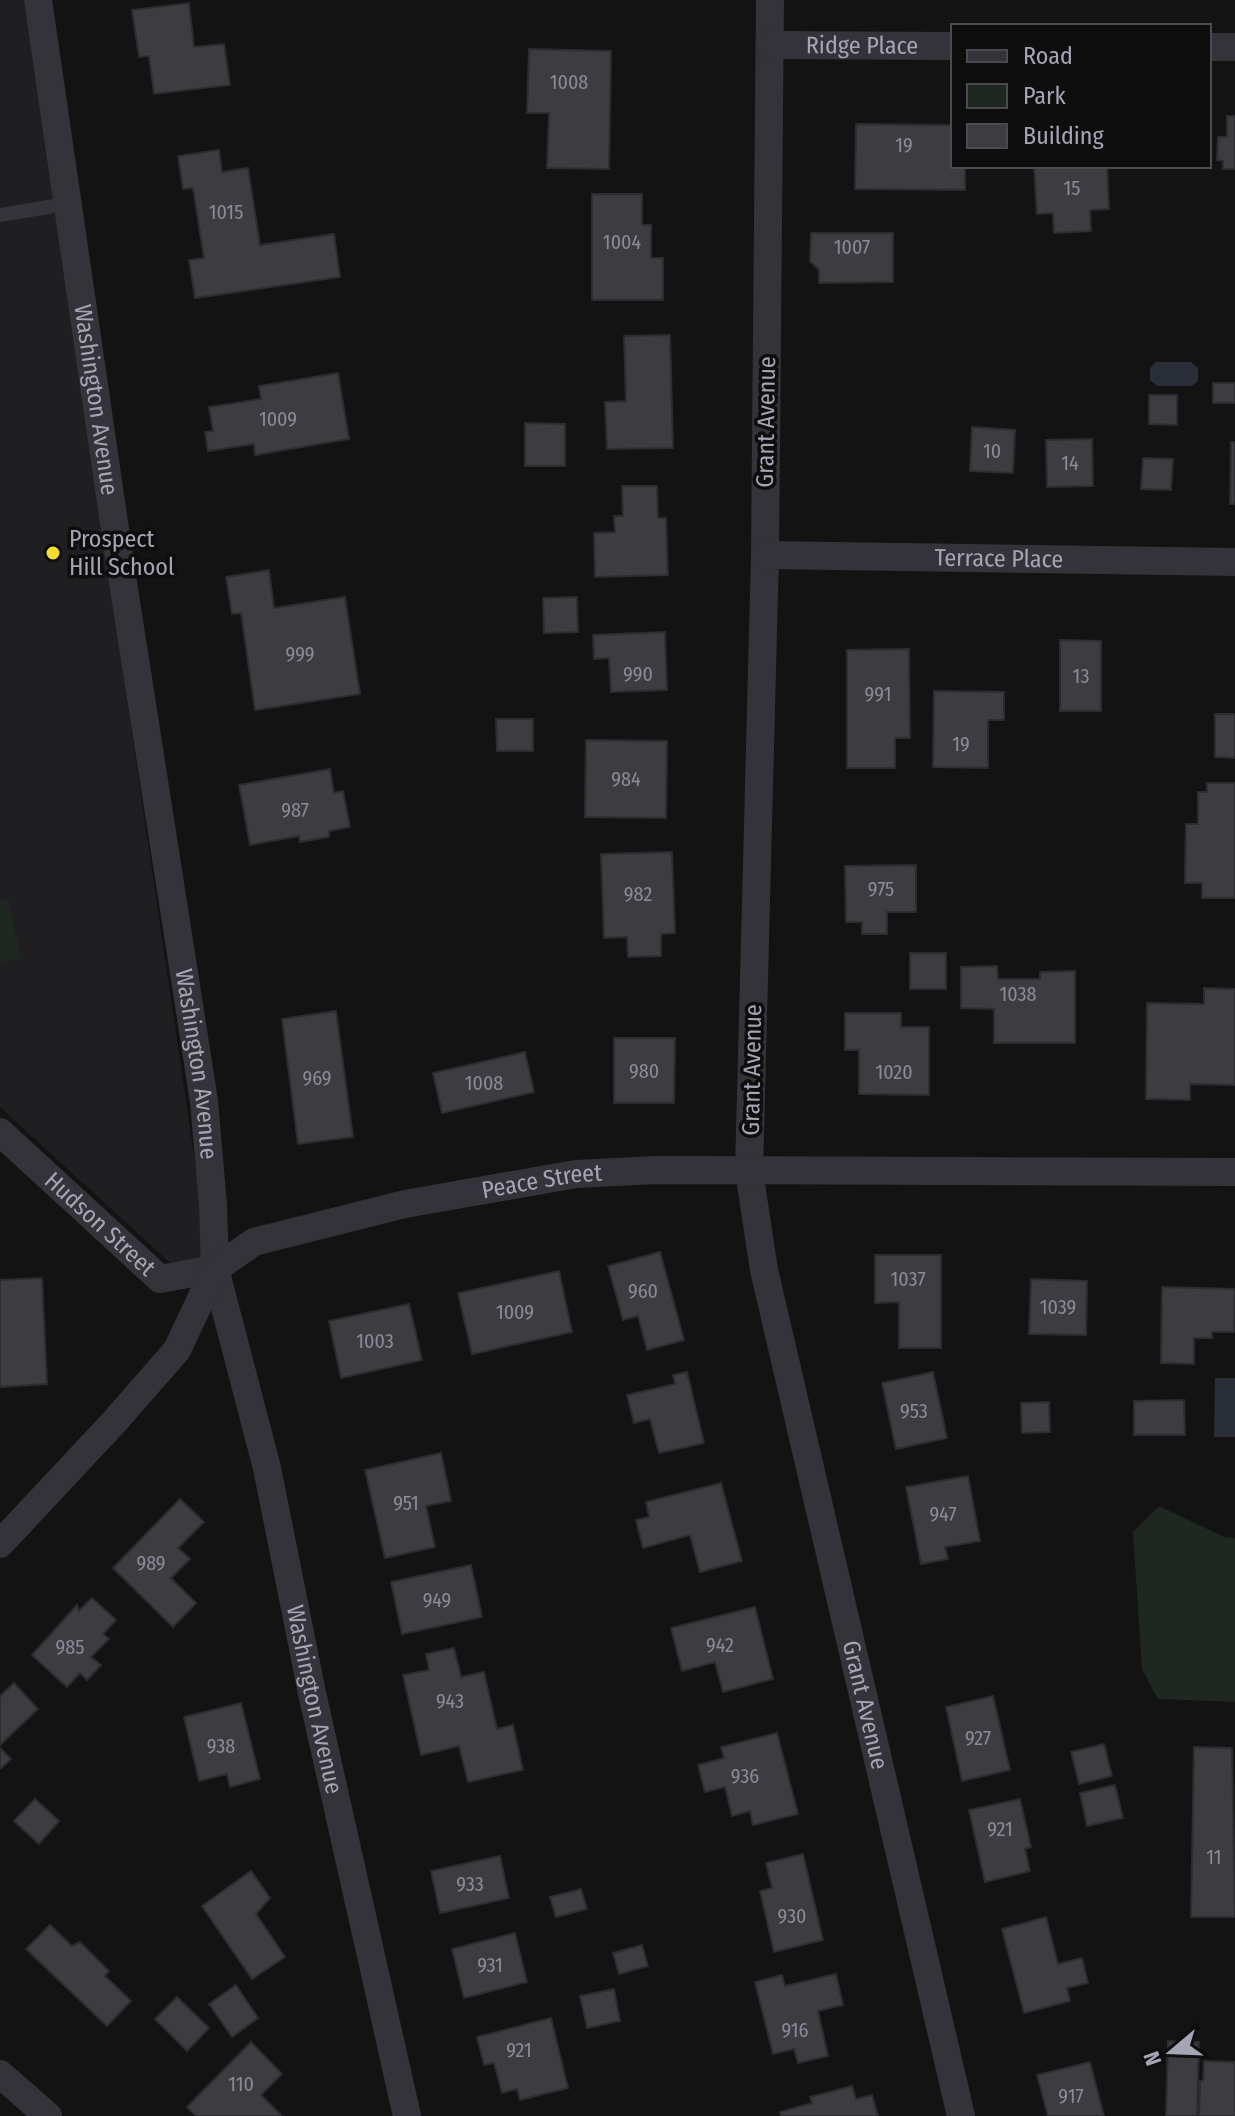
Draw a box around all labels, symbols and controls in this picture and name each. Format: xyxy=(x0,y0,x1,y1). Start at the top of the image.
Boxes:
legend xyxy=(951,24,1211,168)
street label: Ridge Place xyxy=(806,31,918,60)
text: Road xyxy=(1023,42,1073,70)
house number: 1008 xyxy=(550,70,588,94)
text: Park xyxy=(1023,82,1066,110)
text: Building xyxy=(1023,122,1105,150)
house number: 19 xyxy=(895,133,913,157)
house number: 15 xyxy=(1064,176,1080,200)
house number: 1015 xyxy=(209,200,243,224)
house number: 1004 xyxy=(603,230,641,254)
house number: 1007 xyxy=(834,235,870,259)
street label: Washington Avenue xyxy=(68,303,124,497)
street label: Grant Avenue xyxy=(751,356,781,488)
house number: 1009 xyxy=(259,407,297,431)
house number: 10 xyxy=(983,439,1001,463)
house number: 14 xyxy=(1061,451,1079,475)
place label: Prospect Hill School xyxy=(69,525,174,581)
marker: Prospect Hill School xyxy=(44,544,62,562)
street label: Terrace Place xyxy=(934,544,1064,573)
house number: 999 xyxy=(285,642,315,666)
house number: 990 xyxy=(623,662,653,686)
house number: 13 xyxy=(1073,664,1089,688)
house number: 991 xyxy=(865,682,891,706)
house number: 19 xyxy=(952,732,970,756)
house number: 984 xyxy=(611,767,641,791)
house number: 987 xyxy=(281,798,309,822)
house number: 975 xyxy=(868,877,894,901)
house number: 982 xyxy=(624,882,652,906)
street label: Washington Avenue xyxy=(170,967,223,1161)
house number: 1038 xyxy=(999,982,1037,1006)
street label: Grant Avenue xyxy=(737,1004,767,1136)
house number: 980 xyxy=(629,1059,659,1083)
house number: 1020 xyxy=(875,1060,913,1084)
house number: 969 xyxy=(302,1066,332,1090)
house number: 1008 xyxy=(465,1071,503,1095)
street label: Peace Street xyxy=(479,1159,603,1204)
street label: Hudson Street xyxy=(39,1166,161,1282)
house number: 1037 xyxy=(890,1267,926,1291)
house number: 960 xyxy=(628,1279,658,1303)
house number: 1039 xyxy=(1040,1295,1076,1319)
house number: 1009 xyxy=(496,1300,534,1324)
house number: 1003 xyxy=(356,1329,394,1353)
house number: 953 xyxy=(900,1399,928,1423)
house number: 951 xyxy=(393,1491,419,1515)
house number: 947 xyxy=(930,1502,956,1526)
house number: 989 xyxy=(136,1551,166,1575)
house number: 949 xyxy=(423,1588,451,1612)
street label: Washington Avenue xyxy=(281,1603,348,1797)
house number: 942 xyxy=(706,1633,734,1657)
house number: 985 xyxy=(56,1635,84,1659)
street label: Grant Avenue xyxy=(837,1638,894,1772)
house number: 943 xyxy=(436,1689,464,1713)
house number: 927 xyxy=(965,1726,991,1750)
house number: 938 xyxy=(207,1734,235,1758)
house number: 936 xyxy=(731,1764,759,1788)
house number: 921 xyxy=(987,1817,1013,1841)
house number: 11 xyxy=(1206,1845,1222,1869)
house number: 933 xyxy=(456,1872,484,1896)
house number: 930 xyxy=(778,1904,806,1928)
house number: 931 xyxy=(477,1953,503,1977)
north arrow xyxy=(1131,2012,1211,2092)
house number: 916 xyxy=(781,2018,809,2042)
house number: 921 xyxy=(506,2038,532,2062)
text: N xyxy=(1138,2048,1167,2069)
house number: 110 xyxy=(228,2072,254,2096)
house number: 917 xyxy=(1058,2084,1084,2108)

